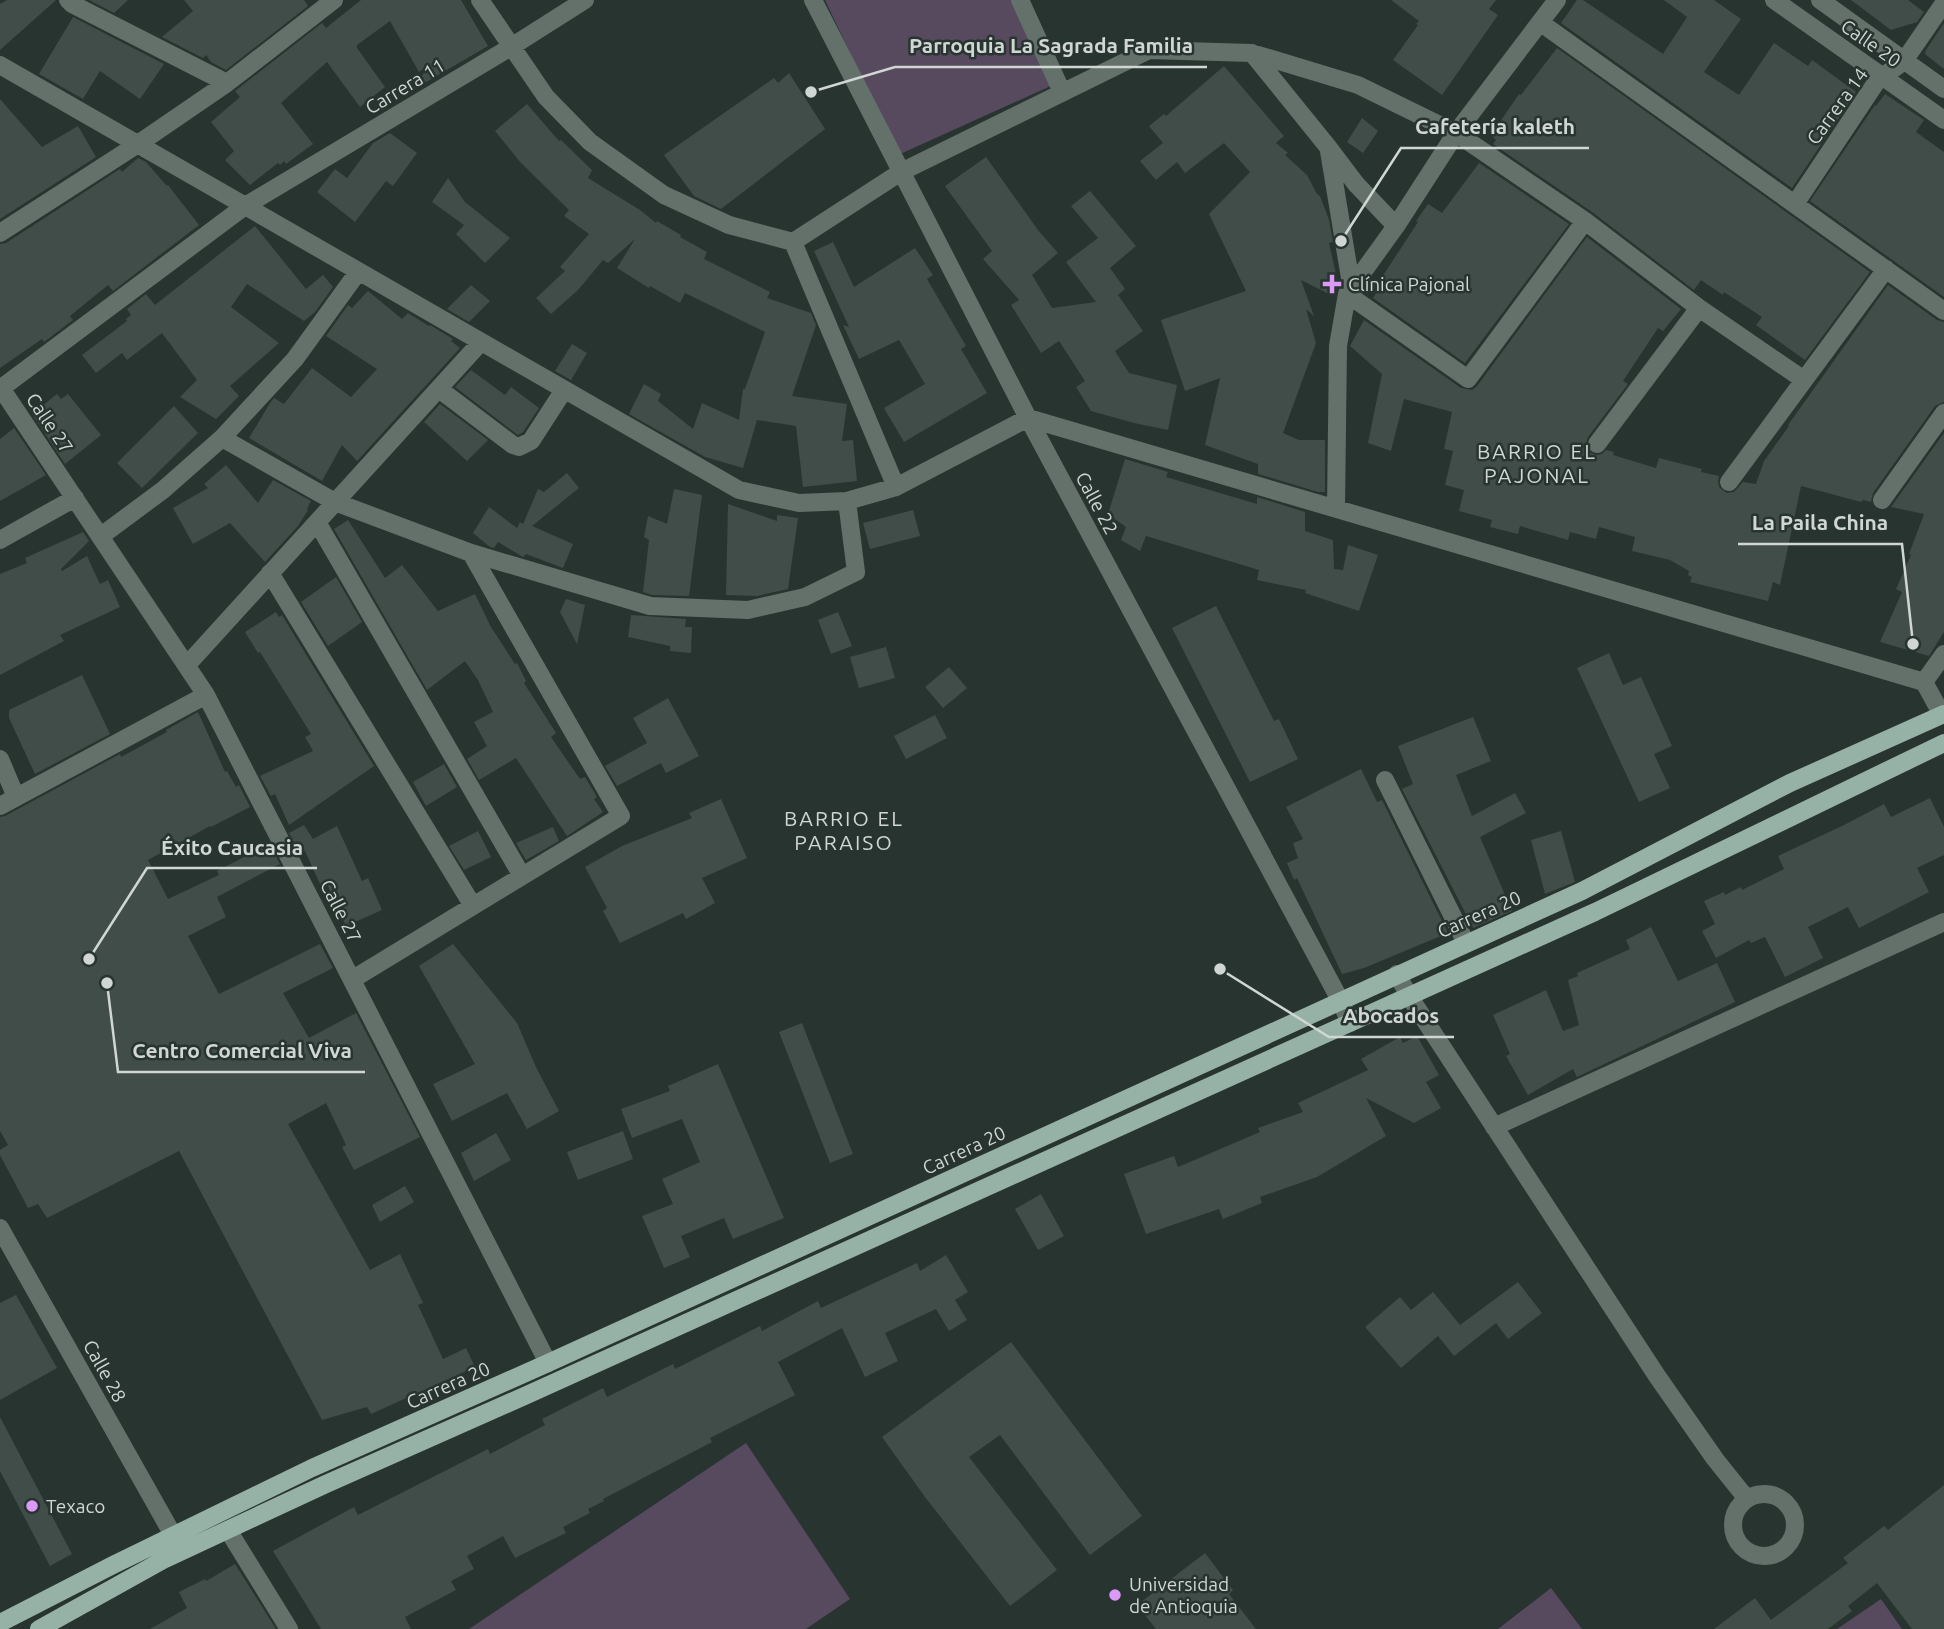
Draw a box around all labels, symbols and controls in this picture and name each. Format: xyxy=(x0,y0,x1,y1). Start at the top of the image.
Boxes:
street label: Calle 20 xyxy=(1837,15,1905,71)
callout: Parroquia La Sagrada Familia xyxy=(895,25,1207,67)
text: Parroquia La Sagrada Familia xyxy=(909,33,1193,57)
street label: Carrera 11 xyxy=(361,54,449,118)
street label: Carrera 14 xyxy=(1802,64,1872,148)
callout: Cafetería kaleth xyxy=(1401,106,1589,148)
text: Cafetería kaleth xyxy=(1415,114,1575,138)
place label: Clínica Pajonal xyxy=(1348,273,1470,295)
marker: Clínica Pajonal xyxy=(1322,274,1342,294)
street label: Calle 27 xyxy=(22,389,78,457)
district label: BARRIO EL PAJONAL xyxy=(1477,439,1597,487)
street label: Calle 22 xyxy=(1071,468,1123,538)
callout: La Paila China xyxy=(1738,502,1902,544)
text: La Paila China xyxy=(1752,510,1888,534)
district label: BARRIO EL PARAISO xyxy=(784,806,904,854)
callout: Éxito Caucasia xyxy=(147,826,317,868)
text: Éxito Caucasia xyxy=(161,835,303,859)
street label: Calle 27 xyxy=(316,876,366,946)
street label: Carrera 20 xyxy=(1434,886,1524,942)
callout: Abocados xyxy=(1329,995,1454,1037)
text: Abocados xyxy=(1343,1003,1439,1027)
callout: Centro Comercial Viva xyxy=(118,1030,365,1072)
text: Centro Comercial Viva xyxy=(132,1038,352,1062)
street label: Carrera 20 xyxy=(919,1121,1009,1179)
street label: Calle 28 xyxy=(79,1336,131,1406)
street label: Carrera 20 xyxy=(403,1357,493,1413)
place label: Texaco xyxy=(46,1495,105,1517)
marker: Texaco xyxy=(24,1498,40,1514)
place label: Universidad de Antioquia xyxy=(1129,1573,1238,1617)
marker: Universidad de Antioquia xyxy=(1107,1587,1123,1603)

